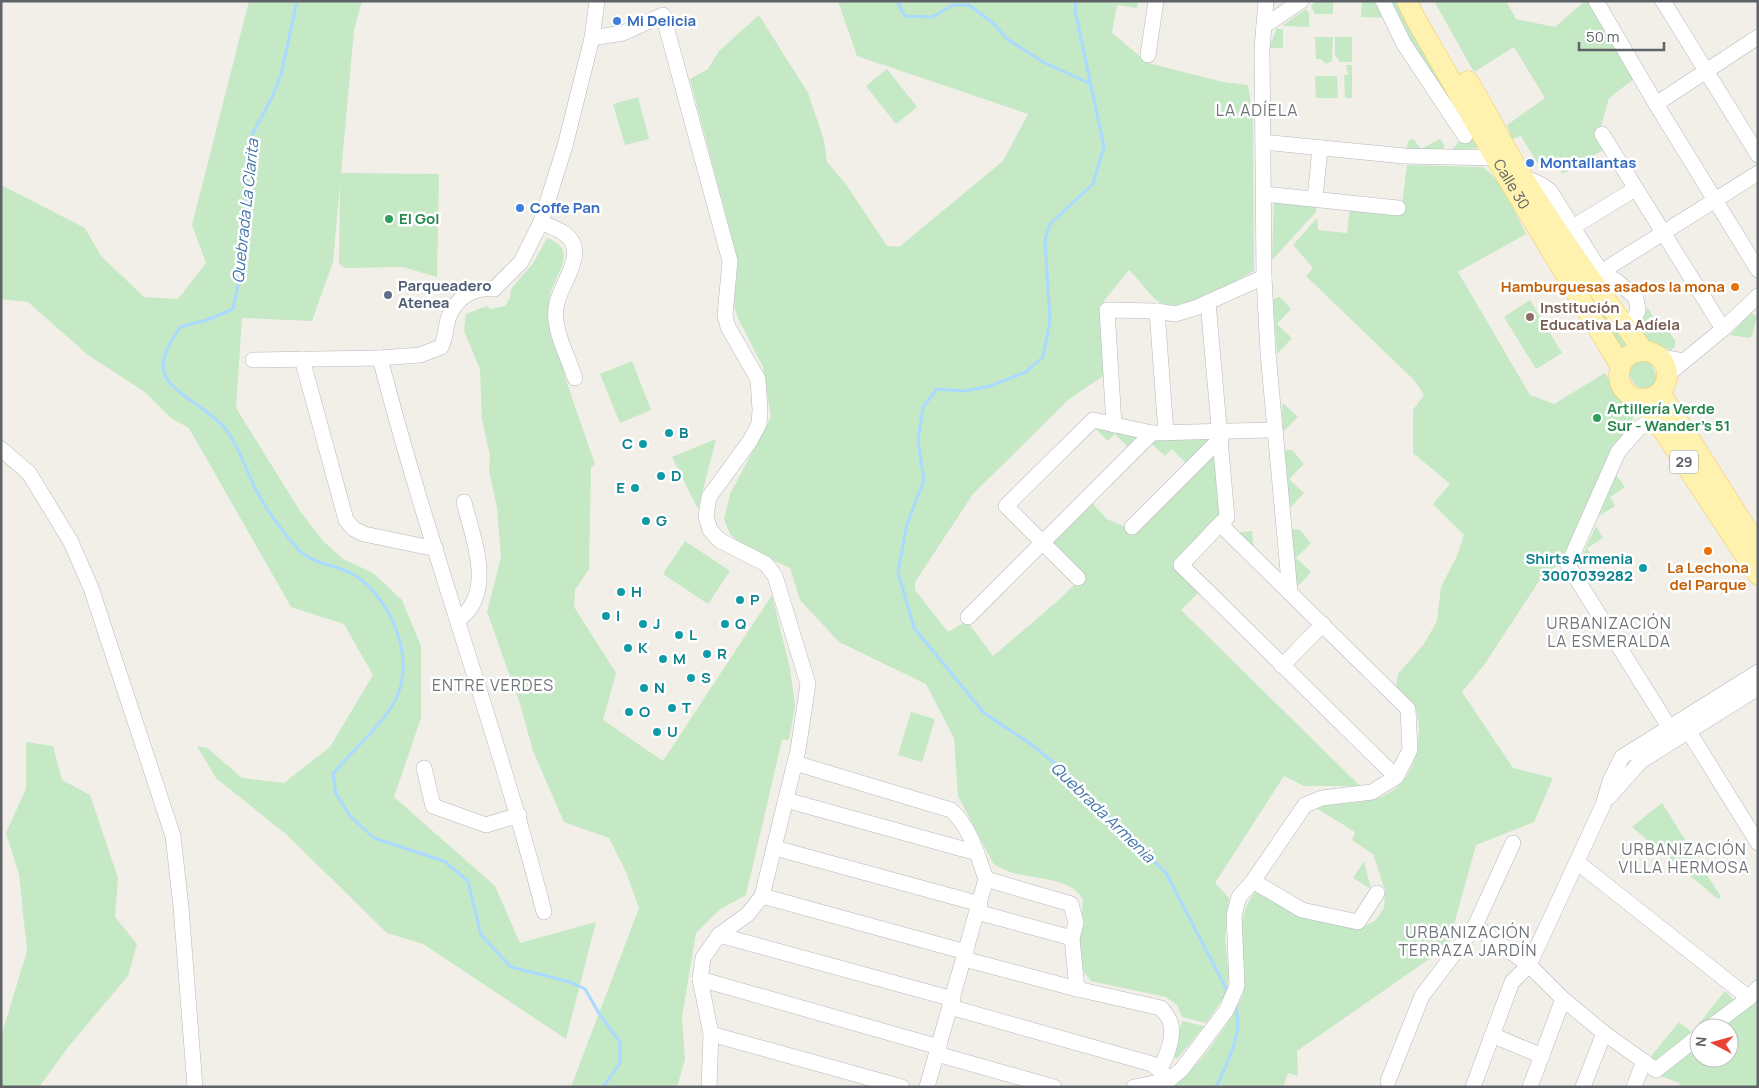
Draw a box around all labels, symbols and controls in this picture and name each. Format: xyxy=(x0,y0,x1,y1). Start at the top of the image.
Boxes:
place label: Mi Delicia xyxy=(627,10,696,31)
marker: Mi Delicia xyxy=(611,15,623,27)
scale bar xyxy=(1579,20,1664,52)
text: 50 m xyxy=(1586,26,1620,47)
district label: LA ADÍELA xyxy=(1216,99,1298,121)
water label: Quebrada La Clarita xyxy=(226,137,264,284)
place label: Montallantas xyxy=(1540,152,1636,173)
street label: Calle 30 xyxy=(1488,155,1535,213)
marker: Montallantas xyxy=(1524,157,1536,169)
place label: Coffe Pan xyxy=(530,197,600,218)
marker: Coffe Pan xyxy=(514,202,526,214)
place label: El Gol xyxy=(399,208,439,229)
marker: El Gol xyxy=(383,213,395,225)
place label: Parqueadero Atenea xyxy=(398,275,492,313)
place label: Hamburguesas asados la mona xyxy=(1501,276,1725,297)
marker: Hamburguesas asados la mona xyxy=(1729,281,1741,293)
marker: Parqueadero Atenea xyxy=(382,289,394,301)
place label: Institución Educativa La Adíela xyxy=(1540,297,1680,335)
marker: Institución Educativa La Adíela xyxy=(1524,311,1536,323)
place label: Artillería Verde Sur - Wander's 51 xyxy=(1607,398,1730,436)
marker: Artillería Verde Sur - Wander's 51 xyxy=(1591,412,1603,424)
place label: B xyxy=(679,422,689,443)
marker: B xyxy=(663,427,675,439)
place label: C xyxy=(622,433,633,454)
marker: C xyxy=(637,438,649,450)
road number: 29 xyxy=(1670,451,1698,474)
place label: D xyxy=(671,465,682,486)
marker: D xyxy=(655,470,667,482)
place label: E xyxy=(616,477,625,498)
marker: E xyxy=(629,482,641,494)
place label: G xyxy=(656,510,667,531)
marker: G xyxy=(640,515,652,527)
marker: La Lechona del Parque xyxy=(1702,545,1714,557)
place label: Shirts Armenia 3007039282 xyxy=(1526,548,1633,586)
place label: La Lechona del Parque xyxy=(1667,557,1749,595)
marker: Shirts Armenia 3007039282 xyxy=(1637,562,1649,574)
place label: H xyxy=(631,581,642,602)
marker: H xyxy=(615,586,627,598)
place label: P xyxy=(750,589,760,610)
marker: P xyxy=(734,594,746,606)
place label: I xyxy=(616,605,620,626)
marker: I xyxy=(600,610,612,622)
district label: URBANIZACIÓN LA ESMERALDA xyxy=(1546,612,1672,652)
place label: J xyxy=(653,613,661,634)
place label: Q xyxy=(735,613,746,634)
marker: J xyxy=(637,618,649,630)
marker: Q xyxy=(719,618,731,630)
place label: L xyxy=(689,624,697,645)
marker: L xyxy=(673,629,685,641)
place label: K xyxy=(638,637,648,658)
marker: K xyxy=(622,642,634,654)
place label: R xyxy=(717,643,727,664)
place label: M xyxy=(673,648,686,669)
marker: R xyxy=(701,648,713,660)
marker: M xyxy=(657,653,669,665)
place label: S xyxy=(701,667,711,688)
marker: S xyxy=(685,672,697,684)
district label: ENTRE VERDES xyxy=(432,674,554,696)
place label: N xyxy=(654,677,665,698)
marker: N xyxy=(638,682,650,694)
place label: T xyxy=(682,697,691,718)
place label: O xyxy=(639,701,650,722)
marker: T xyxy=(666,702,678,714)
marker: O xyxy=(623,706,635,718)
place label: U xyxy=(667,721,678,742)
marker: U xyxy=(651,726,663,738)
water label: Quebrada Armenia xyxy=(1046,757,1161,868)
district label: URBANIZACIÓN VILLA HERMOSA xyxy=(1618,838,1750,878)
district label: URBANIZACIÓN TERRAZA JARDÍN xyxy=(1399,921,1537,961)
north arrow xyxy=(1689,1018,1739,1068)
text: N xyxy=(1691,1036,1711,1048)

